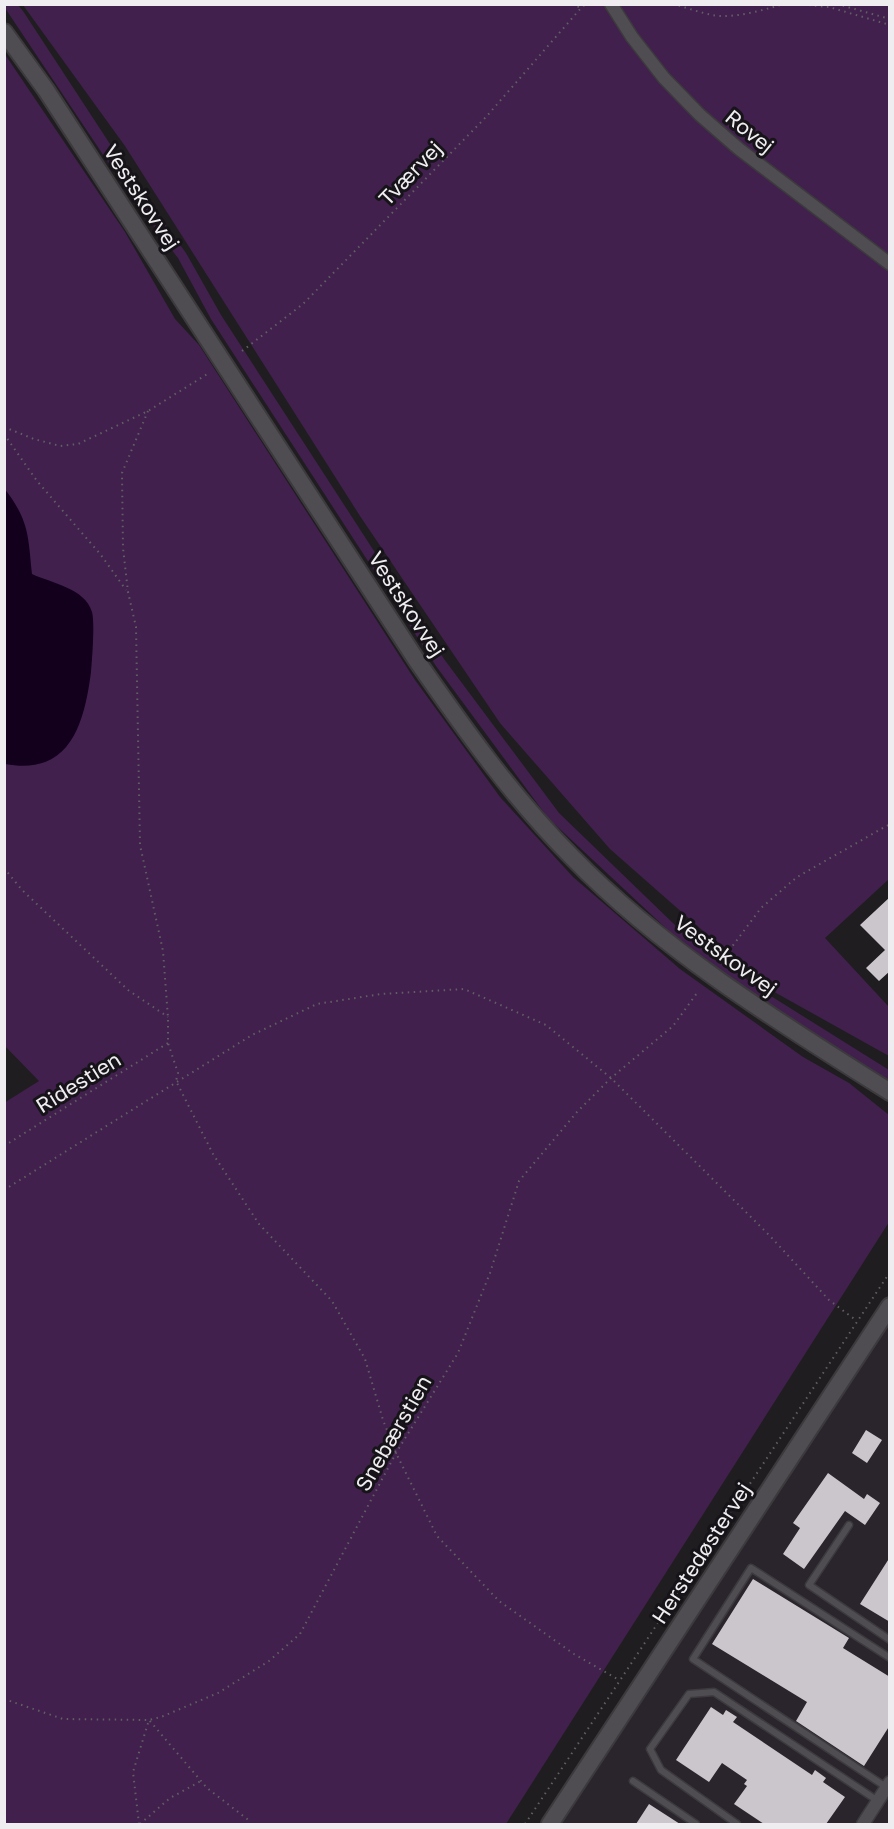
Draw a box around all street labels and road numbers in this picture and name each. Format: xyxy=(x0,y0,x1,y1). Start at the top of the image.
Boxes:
street label: Rovej xyxy=(720,103,780,159)
street label: Tværvej xyxy=(373,135,447,211)
street label: Vestskovvej xyxy=(98,139,186,255)
street label: Vestskovvej xyxy=(363,546,451,662)
street label: Vestskovvej xyxy=(669,909,783,1001)
street label: Ridestien xyxy=(31,1046,125,1118)
street label: Snebærstien xyxy=(349,1370,437,1496)
street label: Herstedøstervej xyxy=(646,1477,756,1629)

